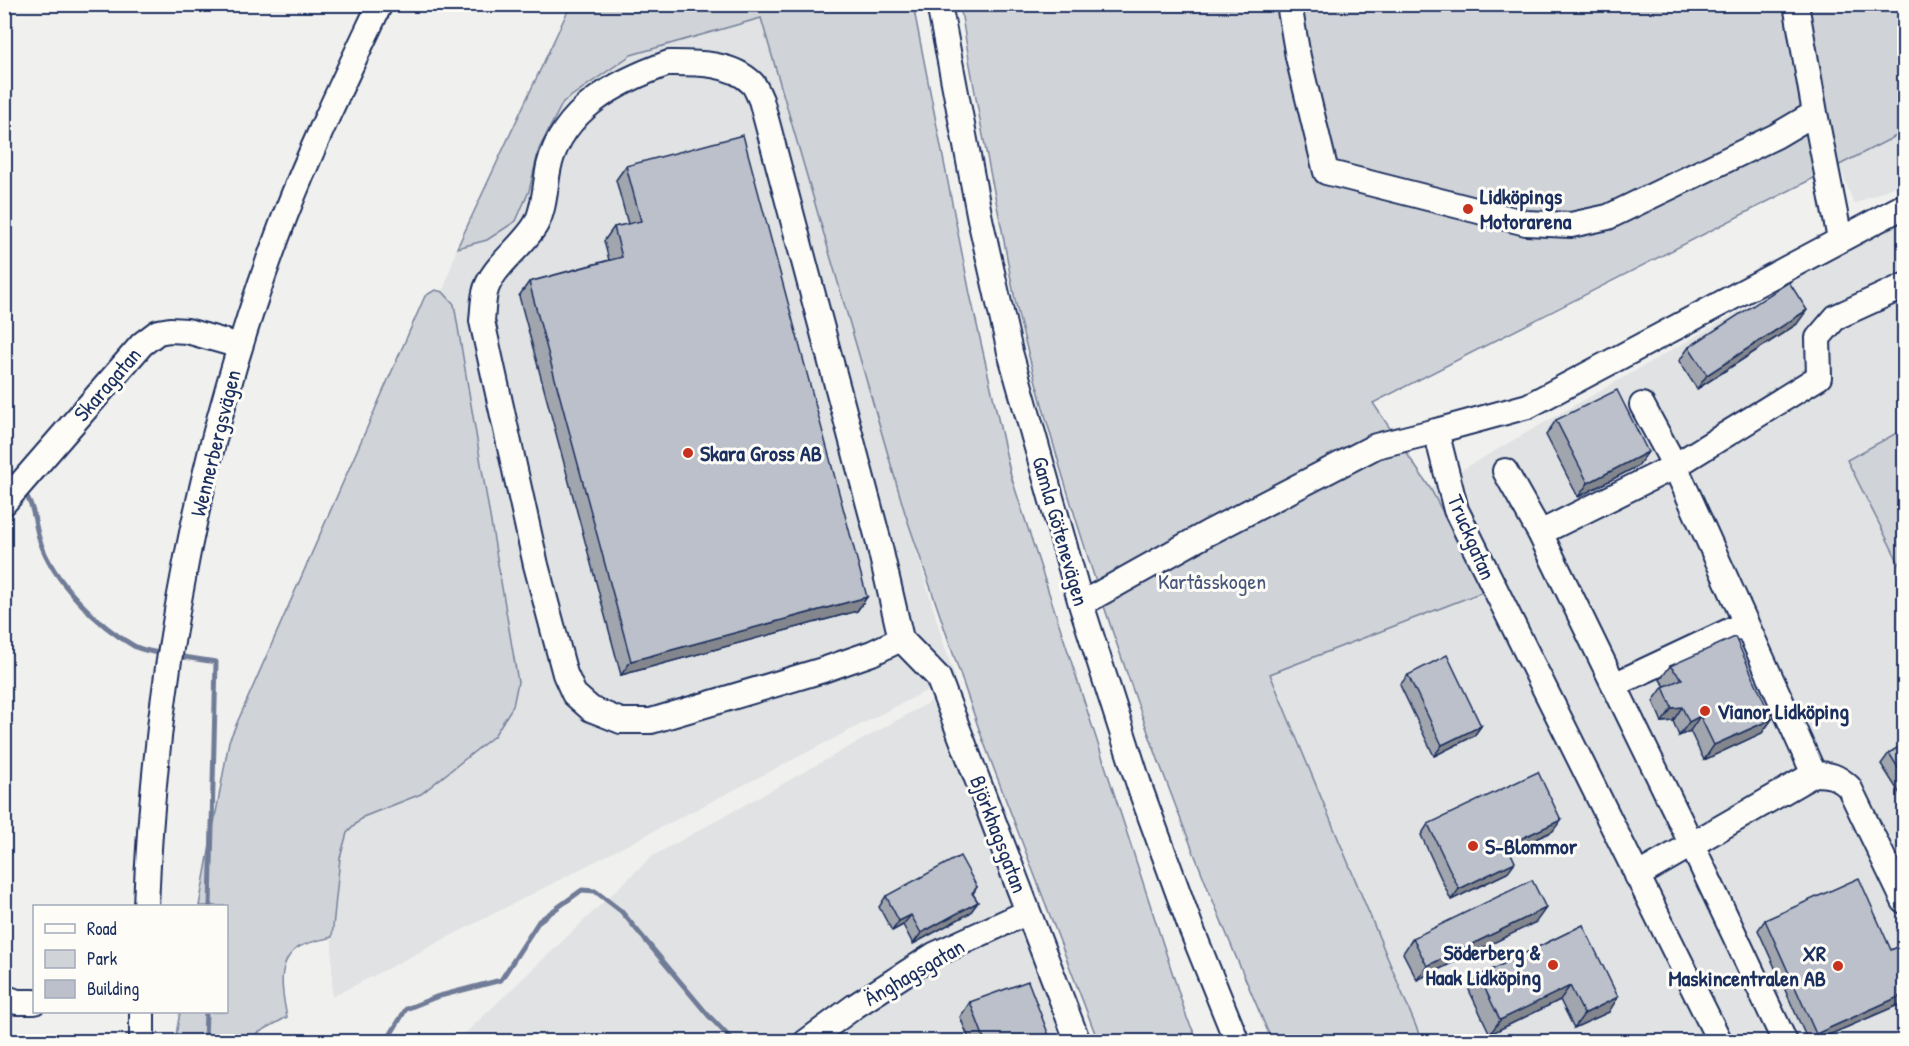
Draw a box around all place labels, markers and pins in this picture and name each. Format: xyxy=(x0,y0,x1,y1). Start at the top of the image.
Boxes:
place label: Lidköpings Motorarena xyxy=(1480,181,1572,236)
marker: Lidköpings Motorarena xyxy=(1461,202,1475,216)
place label: Skara Gross AB xyxy=(700,438,822,468)
marker: Skara Gross AB xyxy=(681,446,695,460)
place label: Vianor Lidköping xyxy=(1717,696,1849,727)
marker: Vianor Lidköping xyxy=(1698,704,1712,718)
place label: S-Blommor xyxy=(1485,831,1578,861)
marker: S-Blommor xyxy=(1466,839,1480,853)
place label: Söderberg & Haak Lidköping xyxy=(1425,937,1541,993)
place label: XR Maskincentralen AB xyxy=(1668,938,1826,993)
marker: Söderberg & Haak Lidköping xyxy=(1546,958,1560,972)
marker: XR Maskincentralen AB xyxy=(1831,959,1845,973)

